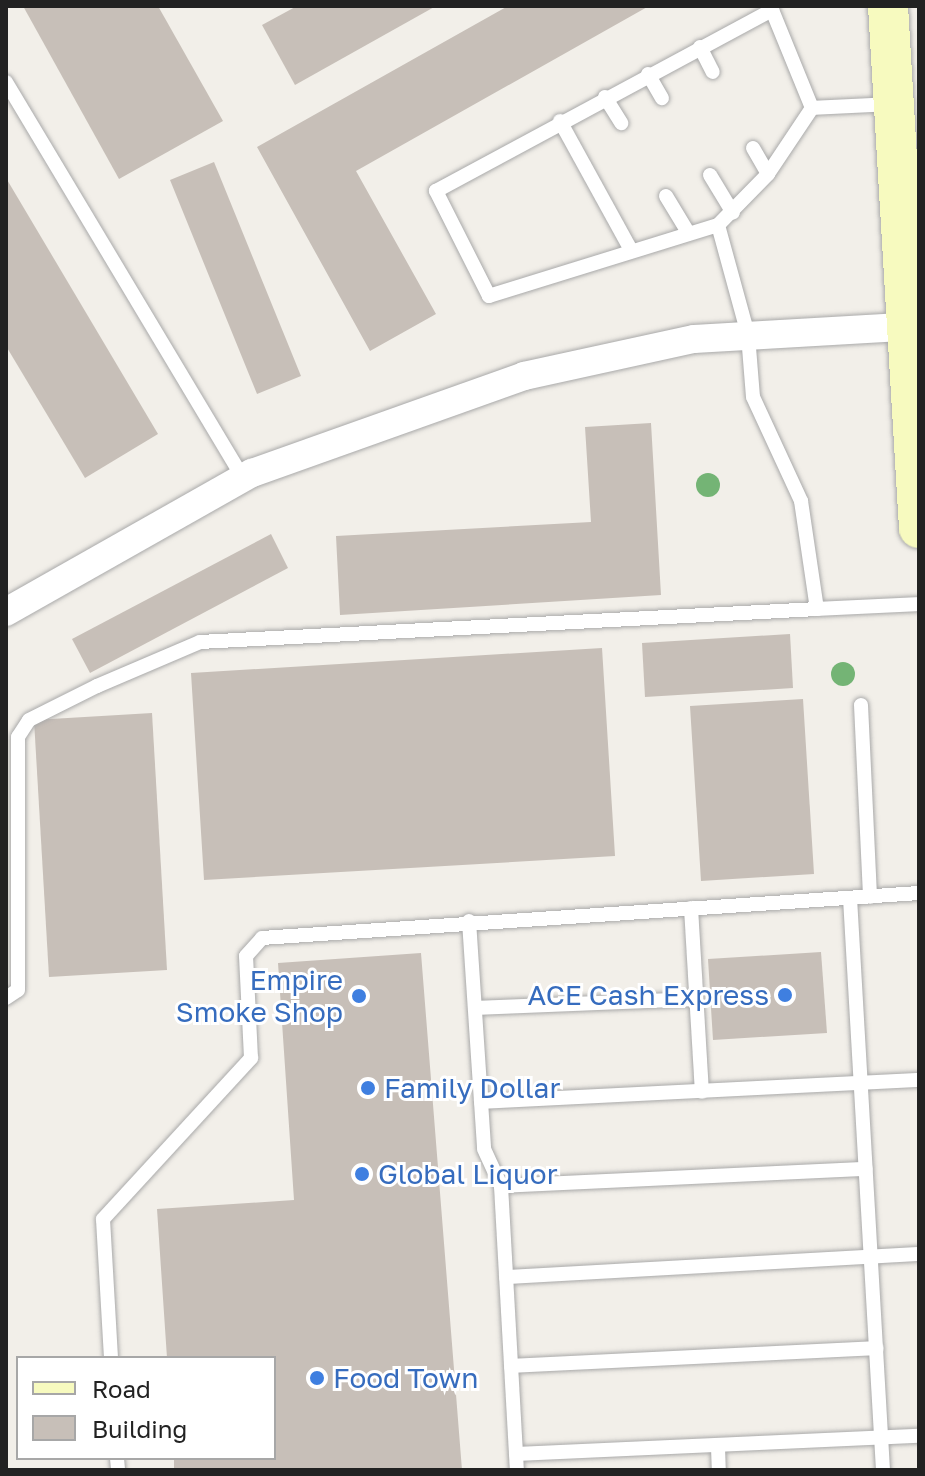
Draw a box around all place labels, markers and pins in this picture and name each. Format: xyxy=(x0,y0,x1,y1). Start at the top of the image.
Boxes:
place label: Empire Smoke Shop xyxy=(176,963,343,1029)
place label: ACE Cash Express xyxy=(528,978,769,1012)
marker: ACE Cash Express xyxy=(776,986,794,1004)
marker: Empire Smoke Shop xyxy=(350,987,368,1005)
place label: Family Dollar xyxy=(384,1071,560,1105)
marker: Family Dollar xyxy=(359,1079,377,1097)
place label: Global Liquor xyxy=(378,1157,558,1191)
marker: Global Liquor xyxy=(353,1165,371,1183)
place label: Food Town xyxy=(333,1361,478,1395)
marker: Food Town xyxy=(308,1369,326,1387)

